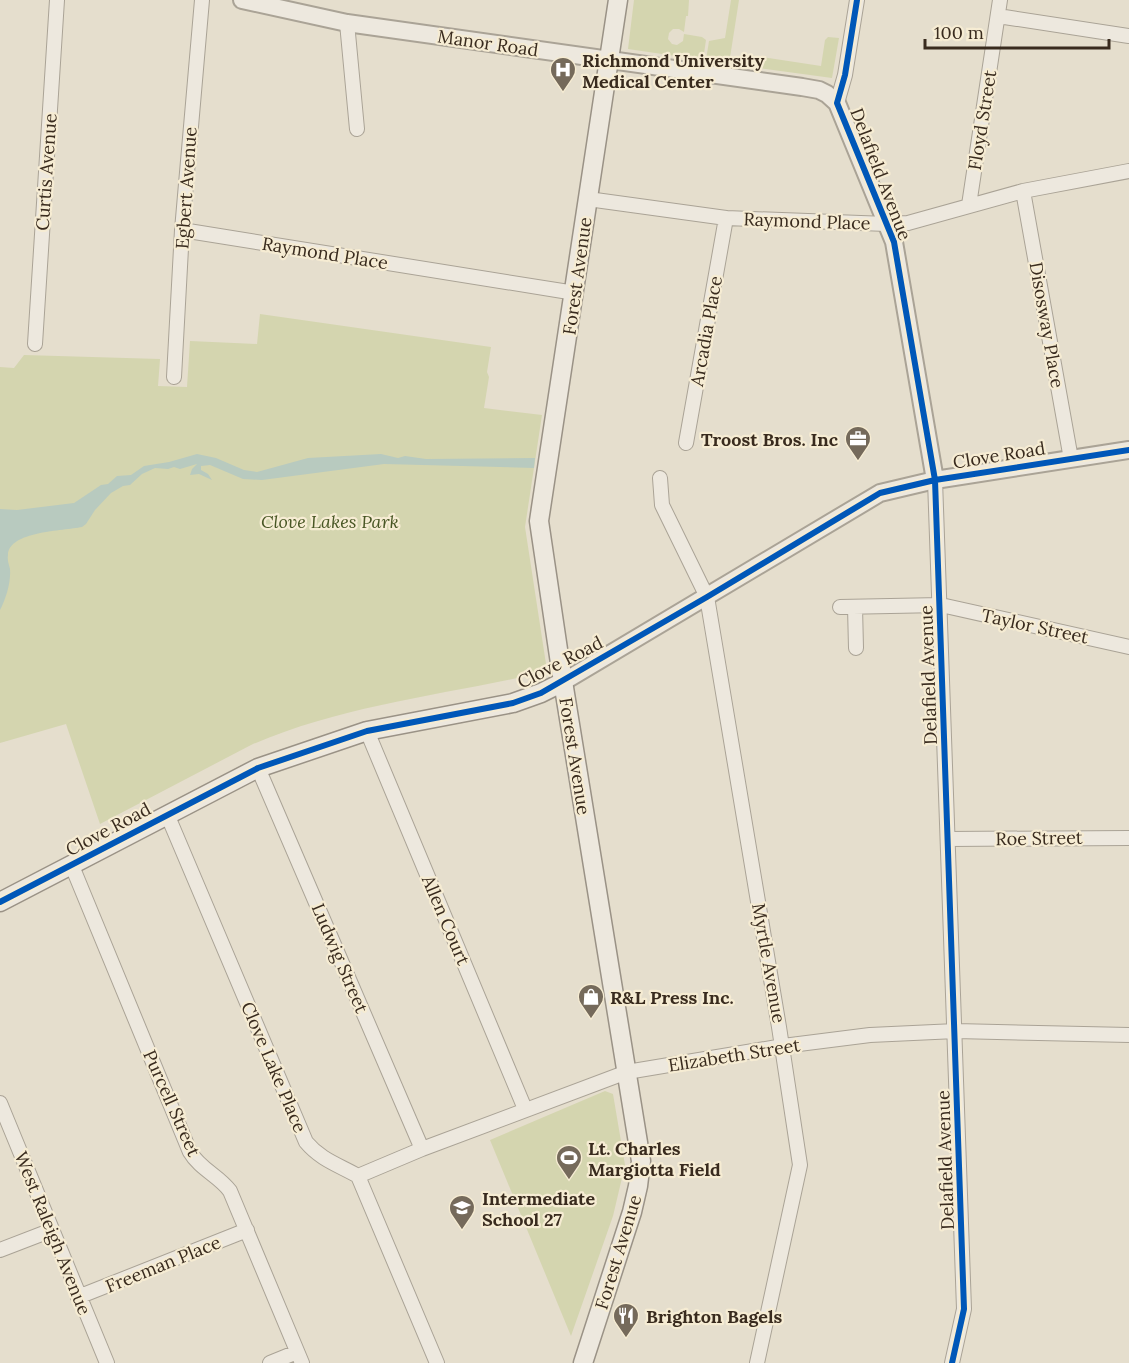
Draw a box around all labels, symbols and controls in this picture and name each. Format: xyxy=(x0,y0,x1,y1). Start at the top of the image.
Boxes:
scale bar xyxy=(925,12,1110,50)
text: 100 m xyxy=(934,21,984,44)
street label: Manor Road xyxy=(436,25,540,61)
place label: Richmond University Medical Center xyxy=(582,49,765,93)
hospital icon: Richmond University Medical Center xyxy=(548,55,578,93)
street label: Floyd Street xyxy=(963,68,1001,172)
street label: Delafield Avenue xyxy=(845,105,917,244)
street label: Curtis Avenue xyxy=(30,112,62,231)
street label: Egbert Avenue xyxy=(170,126,202,250)
street label: Raymond Place xyxy=(743,207,871,235)
street label: Forest Avenue xyxy=(557,215,597,336)
street label: Raymond Place xyxy=(260,232,390,274)
street label: Disosway Place xyxy=(1025,260,1069,390)
street label: Arcadia Place xyxy=(685,274,727,389)
office icon: Troost Bros. Inc xyxy=(843,424,873,462)
place label: Troost Bros. Inc xyxy=(701,428,839,451)
street label: Clove Road xyxy=(951,436,1047,474)
park label: Clove Lakes Park xyxy=(261,510,399,533)
street label: Taylor Street xyxy=(979,603,1091,649)
street label: Delafield Avenue xyxy=(914,604,942,745)
street label: Clove Road xyxy=(513,630,607,693)
street label: Forest Avenue xyxy=(554,696,596,817)
street label: Clove Road xyxy=(61,797,155,861)
street label: Roe Street xyxy=(995,826,1083,850)
street label: Allen Court xyxy=(416,871,475,968)
street label: Ludwig Street xyxy=(307,900,373,1016)
street label: Myrtle Avenue xyxy=(747,901,791,1025)
shop icon: R&L Press Inc. xyxy=(576,982,606,1020)
place label: R&L Press Inc. xyxy=(610,986,734,1009)
street label: Clove Lake Place xyxy=(236,998,312,1136)
street label: Elizabeth Street xyxy=(666,1033,802,1077)
street label: Purcell Street xyxy=(138,1046,206,1160)
street label: Delafield Avenue xyxy=(931,1089,959,1230)
place label: Lt. Charles Margiotta Field xyxy=(588,1137,721,1181)
sports icon: Lt. Charles Margiotta Field xyxy=(554,1143,584,1181)
street label: West Raleigh Avenue xyxy=(10,1148,96,1318)
place label: Intermediate School 27 xyxy=(482,1187,596,1231)
street label: Forest Avenue xyxy=(590,1192,646,1312)
school or university icon: Intermediate School 27 xyxy=(447,1193,477,1231)
street label: Freeman Place xyxy=(102,1230,224,1298)
restaurant icon: Brighton Bagels xyxy=(611,1301,641,1339)
place label: Brighton Bagels xyxy=(646,1305,783,1328)

